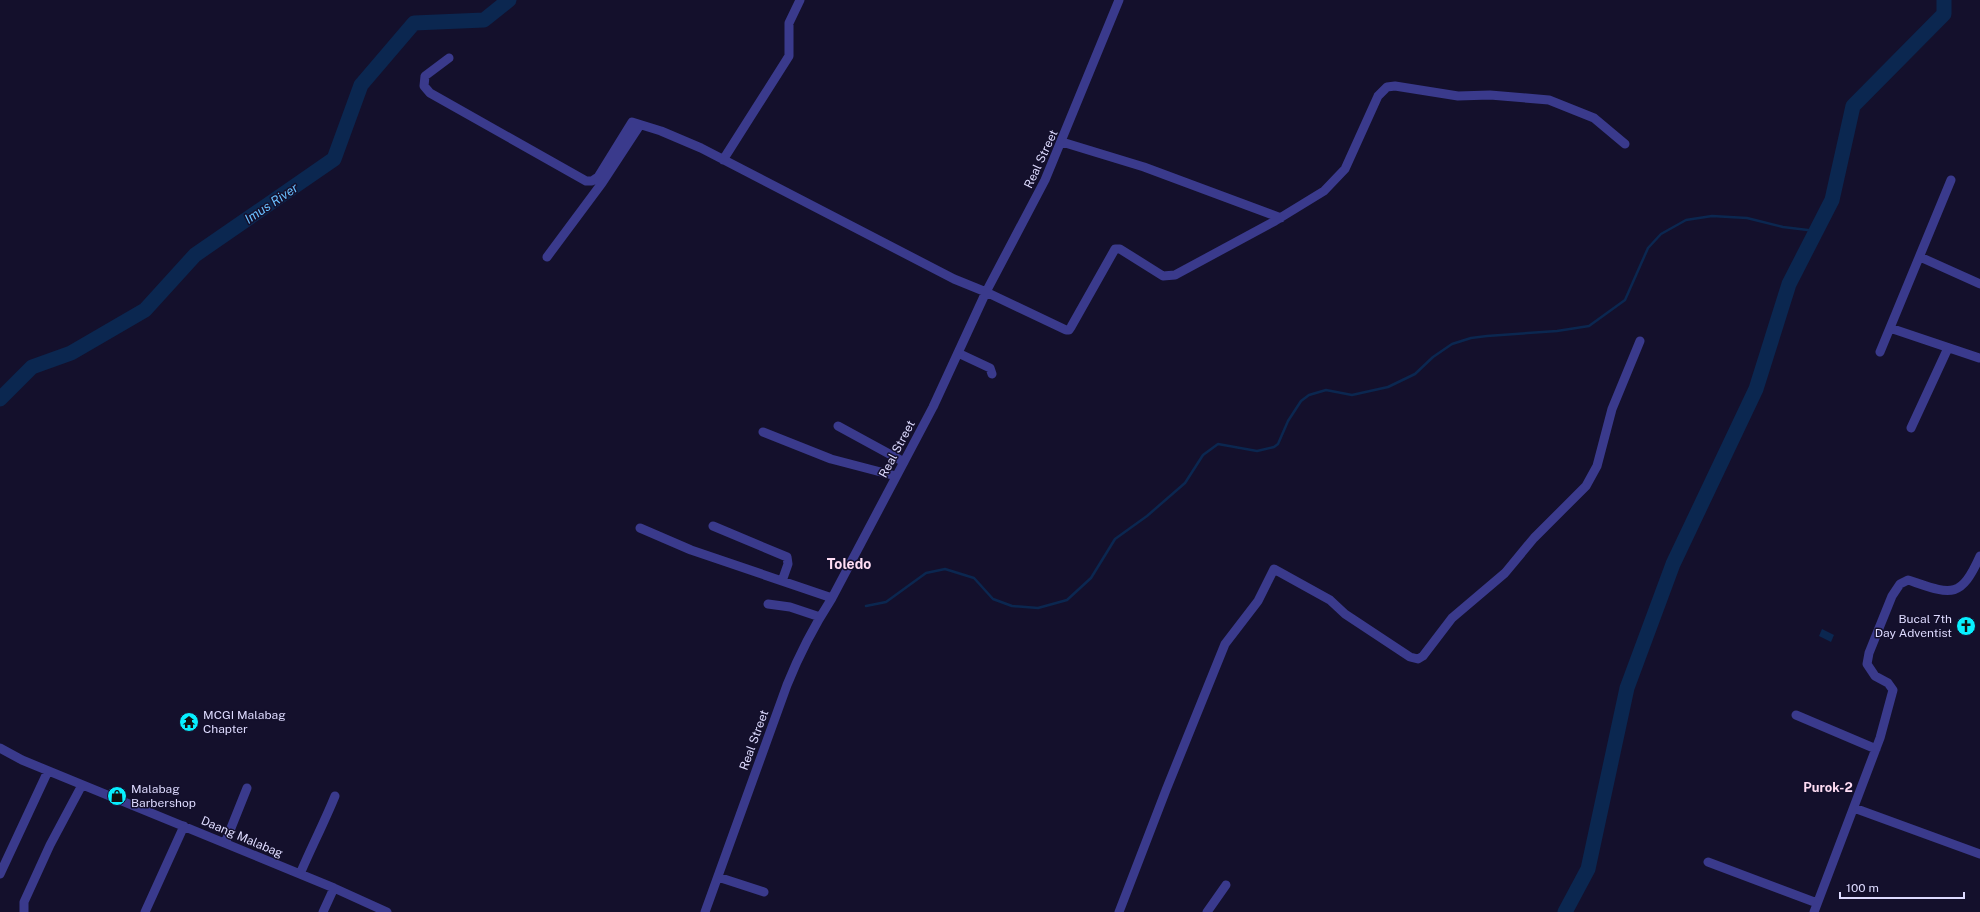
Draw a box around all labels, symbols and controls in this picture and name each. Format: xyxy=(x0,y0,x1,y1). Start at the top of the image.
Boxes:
street label: Real Street xyxy=(1021,127,1061,190)
water label: Imus River xyxy=(242,180,301,227)
street label: Real Street xyxy=(876,418,918,480)
district label: Toledo xyxy=(827,556,871,572)
place label: Bucal 7th Day Adventist xyxy=(1875,612,1952,640)
church icon: Bucal 7th Day Adventist xyxy=(1955,615,1977,637)
place label: MCGI Malabag Chapter xyxy=(203,708,286,736)
street label: Real Street xyxy=(737,708,771,772)
temple icon: MCGI Malabag Chapter xyxy=(178,711,200,733)
district label: Purok-2 xyxy=(1803,780,1853,795)
place label: Malabag Barbershop xyxy=(131,782,196,810)
shop icon: Malabag Barbershop xyxy=(106,785,128,807)
street label: Daang Malabag xyxy=(199,813,285,861)
scale bar xyxy=(1840,874,1964,900)
text: 100 m xyxy=(1846,881,1879,895)

